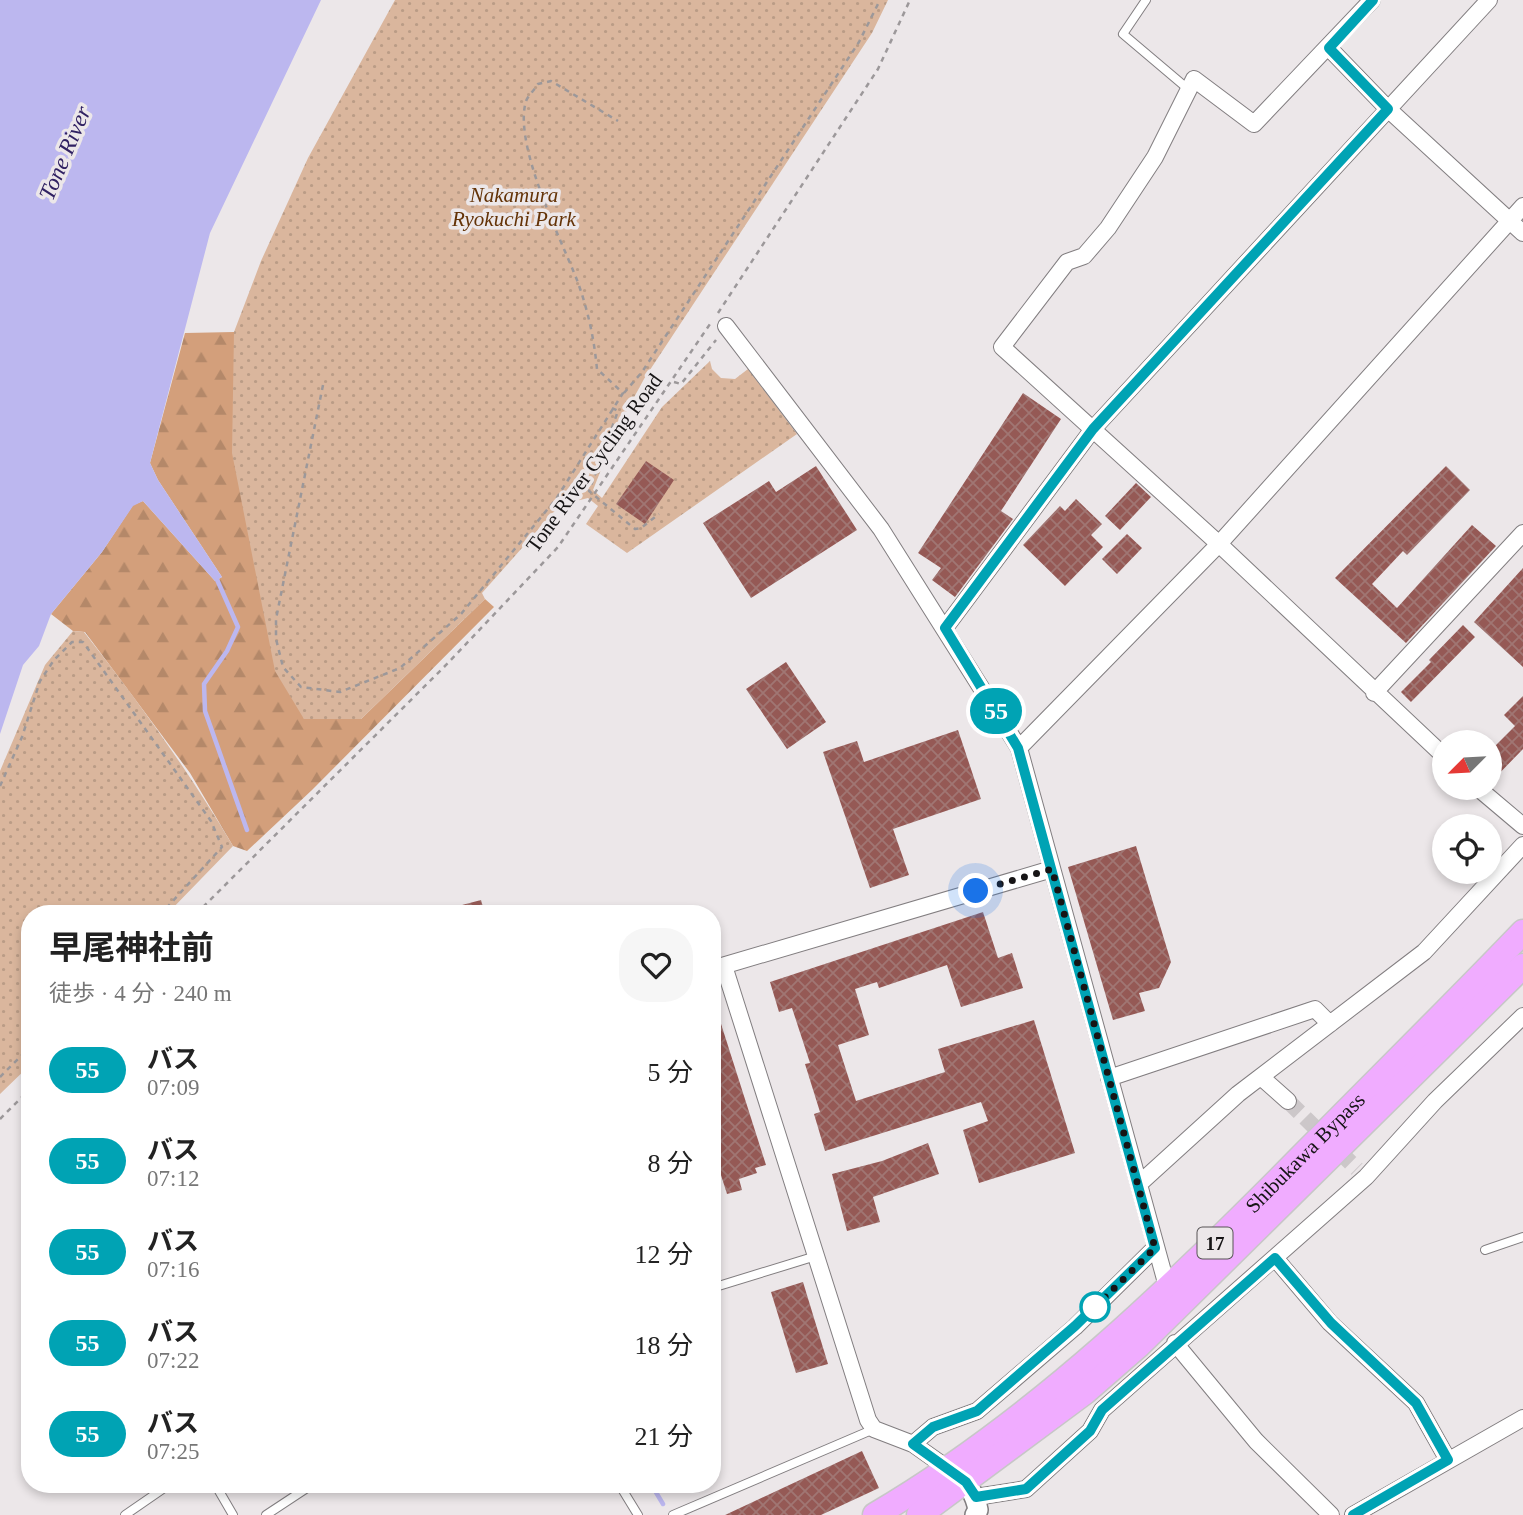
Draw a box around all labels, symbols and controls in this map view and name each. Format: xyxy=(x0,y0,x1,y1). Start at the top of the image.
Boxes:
water label: Tone River xyxy=(34,101,96,204)
park label: Nakamura Ryokuchi Park xyxy=(451,183,577,231)
street label: Tone River Cycling Road xyxy=(521,369,667,557)
line badge: 55 xyxy=(964,688,1028,734)
text: 55 xyxy=(984,698,1008,724)
north arrow xyxy=(1432,730,1502,800)
map controls xyxy=(1432,730,1502,884)
button: locate xyxy=(1432,814,1502,884)
your location xyxy=(958,873,993,908)
button: heart xyxy=(619,928,693,1002)
text: 早尾神社前 xyxy=(49,930,214,966)
text: 徒歩 · 4 分 · 240 m xyxy=(49,981,232,1006)
text: バス xyxy=(147,1045,199,1074)
text: 55 xyxy=(76,1057,100,1083)
text: 5 分 xyxy=(647,1058,693,1087)
text: 07:09 xyxy=(147,1075,199,1100)
street label: Shibukawa Bypass xyxy=(1241,1088,1370,1218)
text: バス xyxy=(147,1136,199,1165)
text: 55 xyxy=(76,1148,100,1174)
text: 8 分 xyxy=(647,1149,693,1178)
text: 07:12 xyxy=(147,1166,199,1191)
text: バス xyxy=(147,1227,199,1256)
road number: 17 xyxy=(1198,1228,1232,1259)
text: 55 xyxy=(76,1239,100,1265)
text: 12 分 xyxy=(634,1240,693,1269)
text: 07:16 xyxy=(147,1257,199,1282)
unlabelled marker xyxy=(1080,1292,1110,1322)
text: バス xyxy=(147,1318,199,1347)
text: 55 xyxy=(76,1330,100,1356)
text: 18 分 xyxy=(634,1331,693,1360)
text: 07:22 xyxy=(147,1348,199,1373)
text: バス xyxy=(147,1409,199,1438)
text: 55 xyxy=(76,1421,100,1447)
text: 21 分 xyxy=(634,1422,693,1451)
text: 07:25 xyxy=(147,1439,199,1464)

